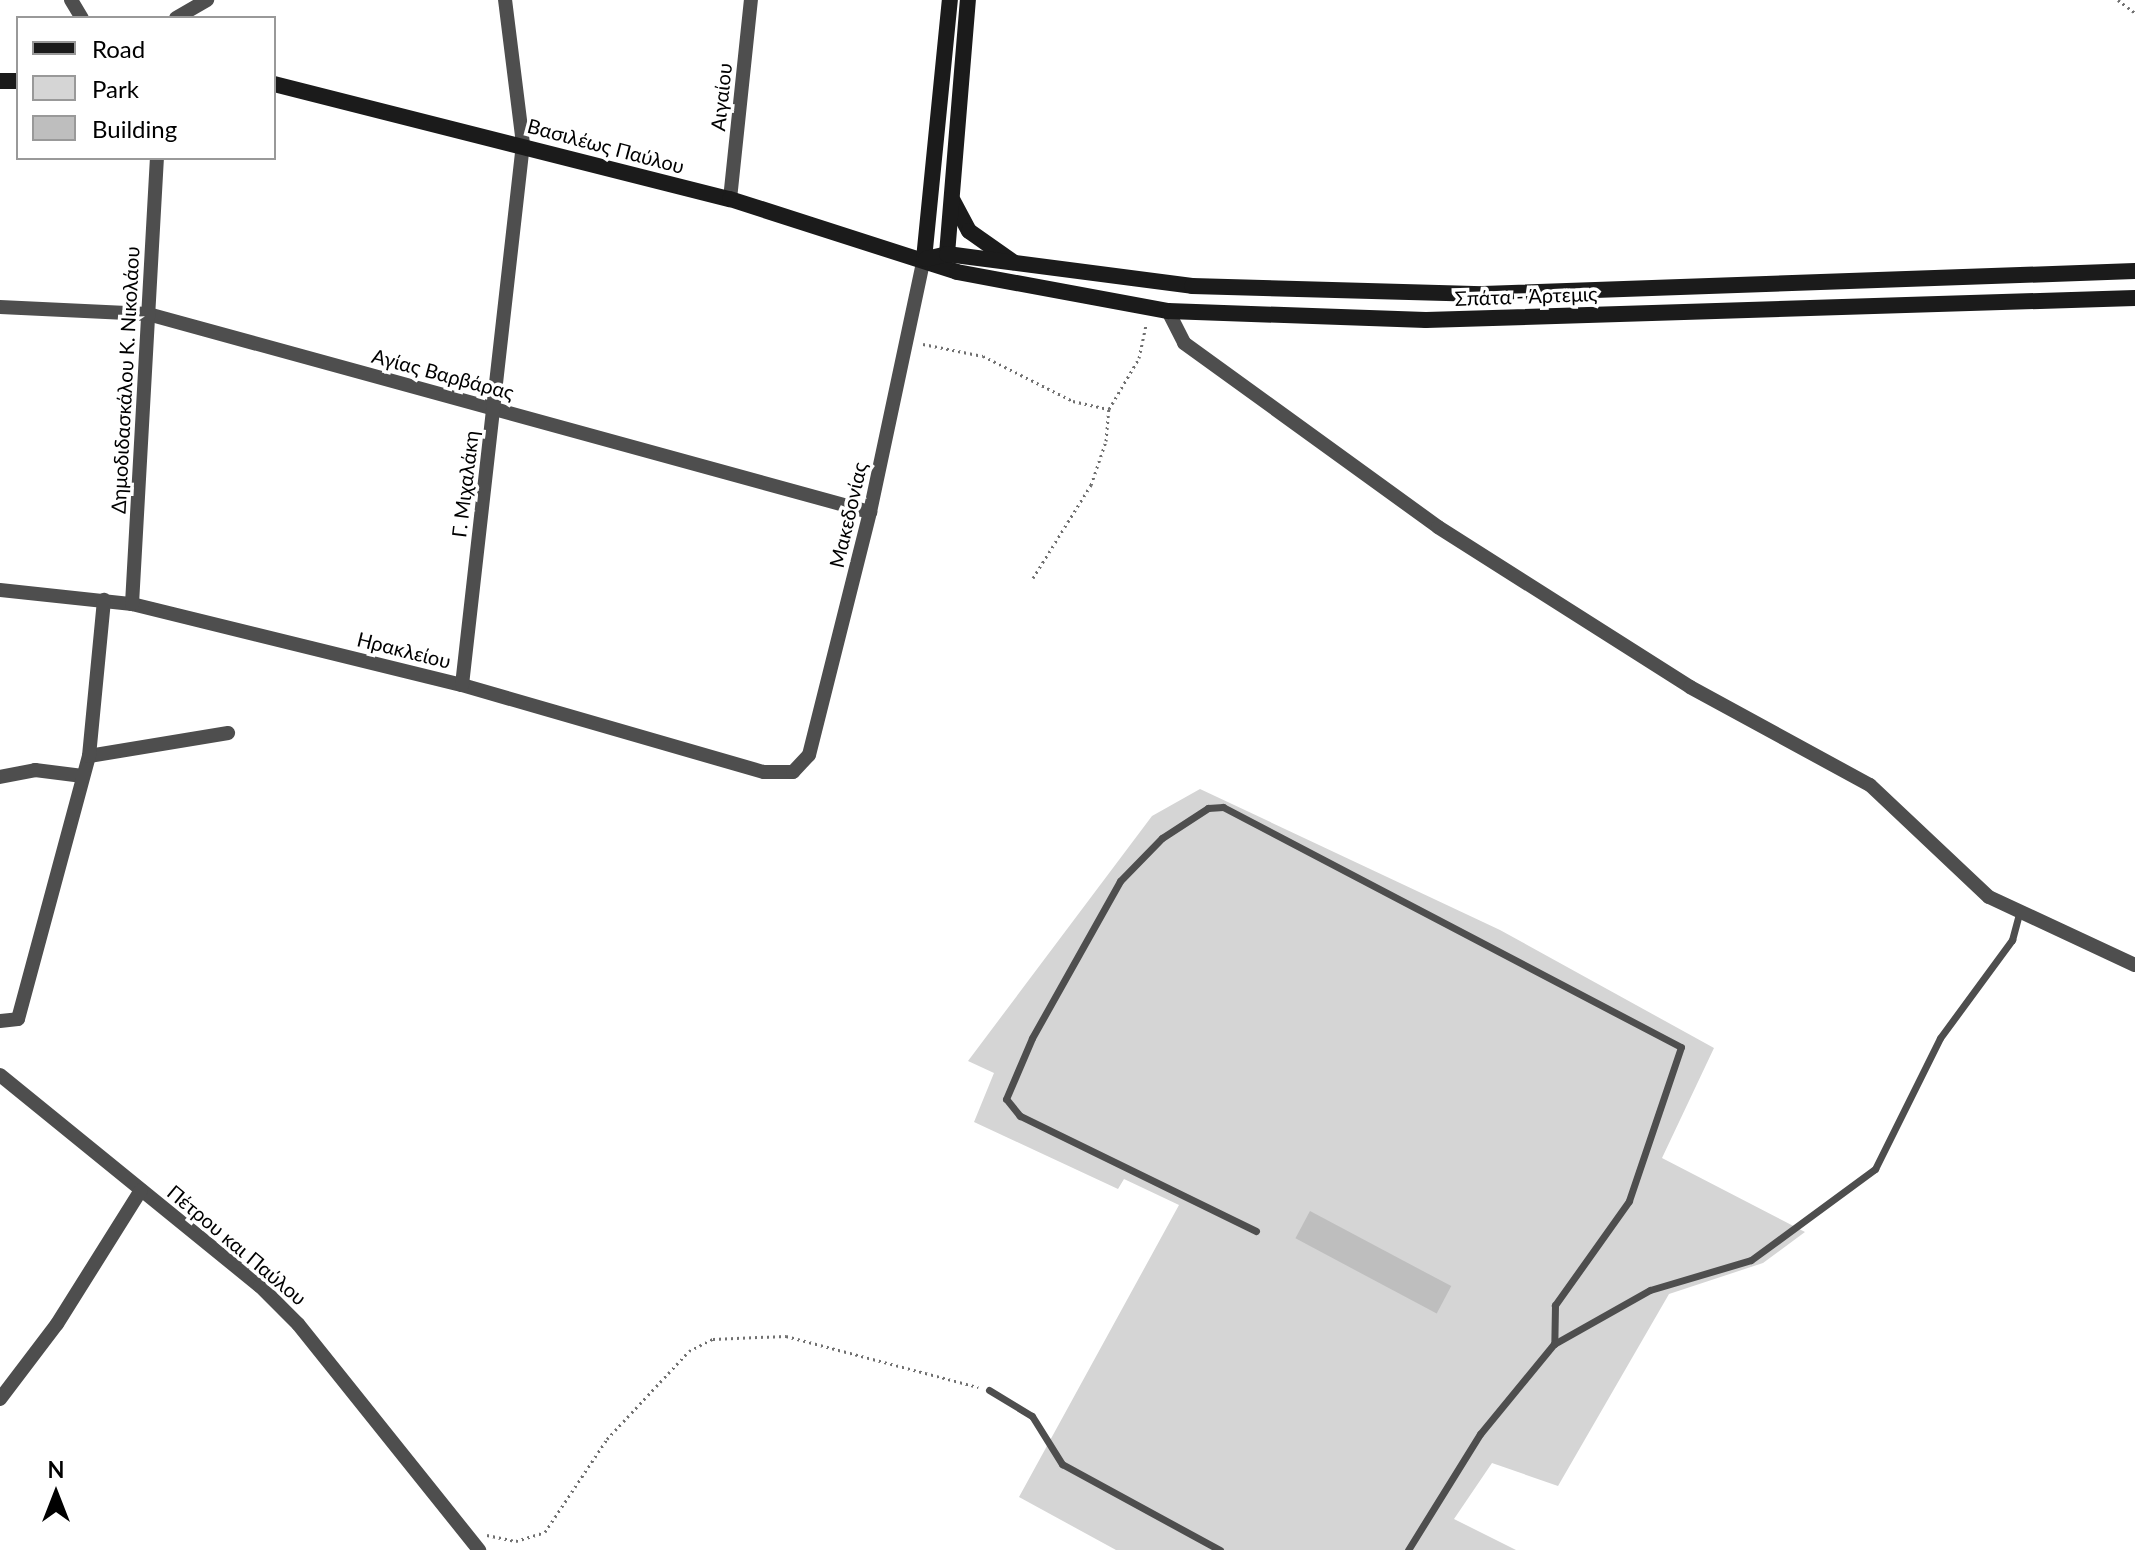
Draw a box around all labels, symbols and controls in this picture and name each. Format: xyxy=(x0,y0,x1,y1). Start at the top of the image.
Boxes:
legend xyxy=(16,16,276,160)
text: Road xyxy=(92,34,145,63)
street label: Αιγαίου xyxy=(705,62,737,132)
text: Park xyxy=(92,74,139,103)
text: Building xyxy=(92,114,177,143)
street label: Βασιλέως Παύλου xyxy=(525,114,687,178)
street label: Δημοδιδασκάλου Κ. Νικολάου xyxy=(106,246,144,514)
street label: Σπάτα - Άρτεμις xyxy=(1454,282,1598,310)
street label: Αγίας Βαρβάρας xyxy=(369,344,517,404)
street label: Γ. Μιχαλάκη xyxy=(447,429,483,539)
street label: Μακεδονίας xyxy=(824,460,872,570)
street label: Ηρακλείου xyxy=(355,627,453,673)
street label: Πέτρου και Παύλου xyxy=(163,1180,311,1310)
north arrow xyxy=(16,1454,96,1534)
text: N xyxy=(48,1456,64,1483)

